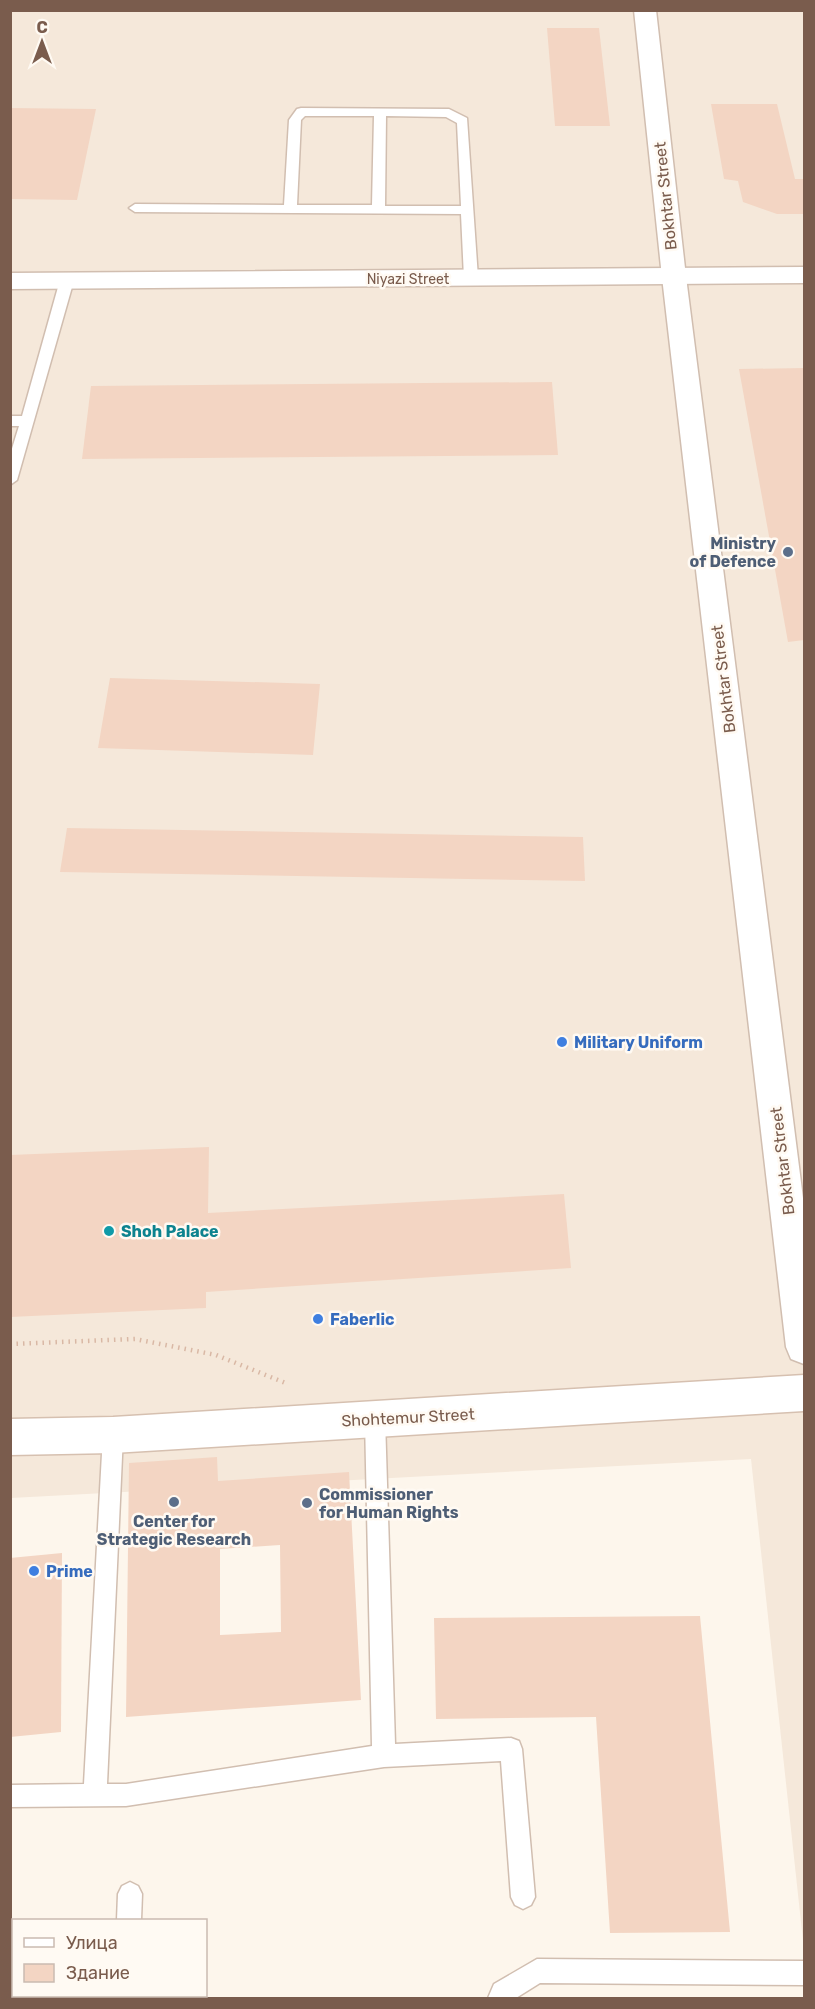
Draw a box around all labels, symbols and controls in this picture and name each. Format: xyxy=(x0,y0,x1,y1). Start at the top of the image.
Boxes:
north arrow xyxy=(12,12,72,72)
text: С xyxy=(36,18,48,37)
street label: Bokhtar Street xyxy=(650,141,681,251)
street label: Niyazi Street xyxy=(367,271,450,288)
place label: Ministry of Defence xyxy=(690,534,776,571)
marker: Ministry of Defence xyxy=(781,545,795,559)
street label: Bokhtar Street xyxy=(707,624,740,734)
place label: Military Uniform xyxy=(574,1033,703,1052)
marker: Military Uniform xyxy=(555,1035,569,1049)
street label: Bokhtar Street xyxy=(766,1106,799,1216)
place label: Shoh Palace xyxy=(121,1222,219,1241)
marker: Shoh Palace xyxy=(102,1224,116,1238)
place label: Faberlic xyxy=(330,1310,394,1329)
marker: Faberlic xyxy=(311,1312,325,1326)
street label: Shohtemur Street xyxy=(341,1405,475,1430)
place label: Commissioner for Human Rights xyxy=(319,1485,459,1522)
marker: Center for Strategic Research xyxy=(167,1495,181,1509)
marker: Commissioner for Human Rights xyxy=(300,1496,314,1510)
place label: Center for Strategic Research xyxy=(97,1512,251,1549)
place label: Prime xyxy=(46,1562,93,1581)
marker: Prime xyxy=(27,1564,41,1578)
legend xyxy=(12,1919,207,1997)
text: Улица xyxy=(66,1932,118,1954)
text: Здание xyxy=(66,1962,130,1984)

